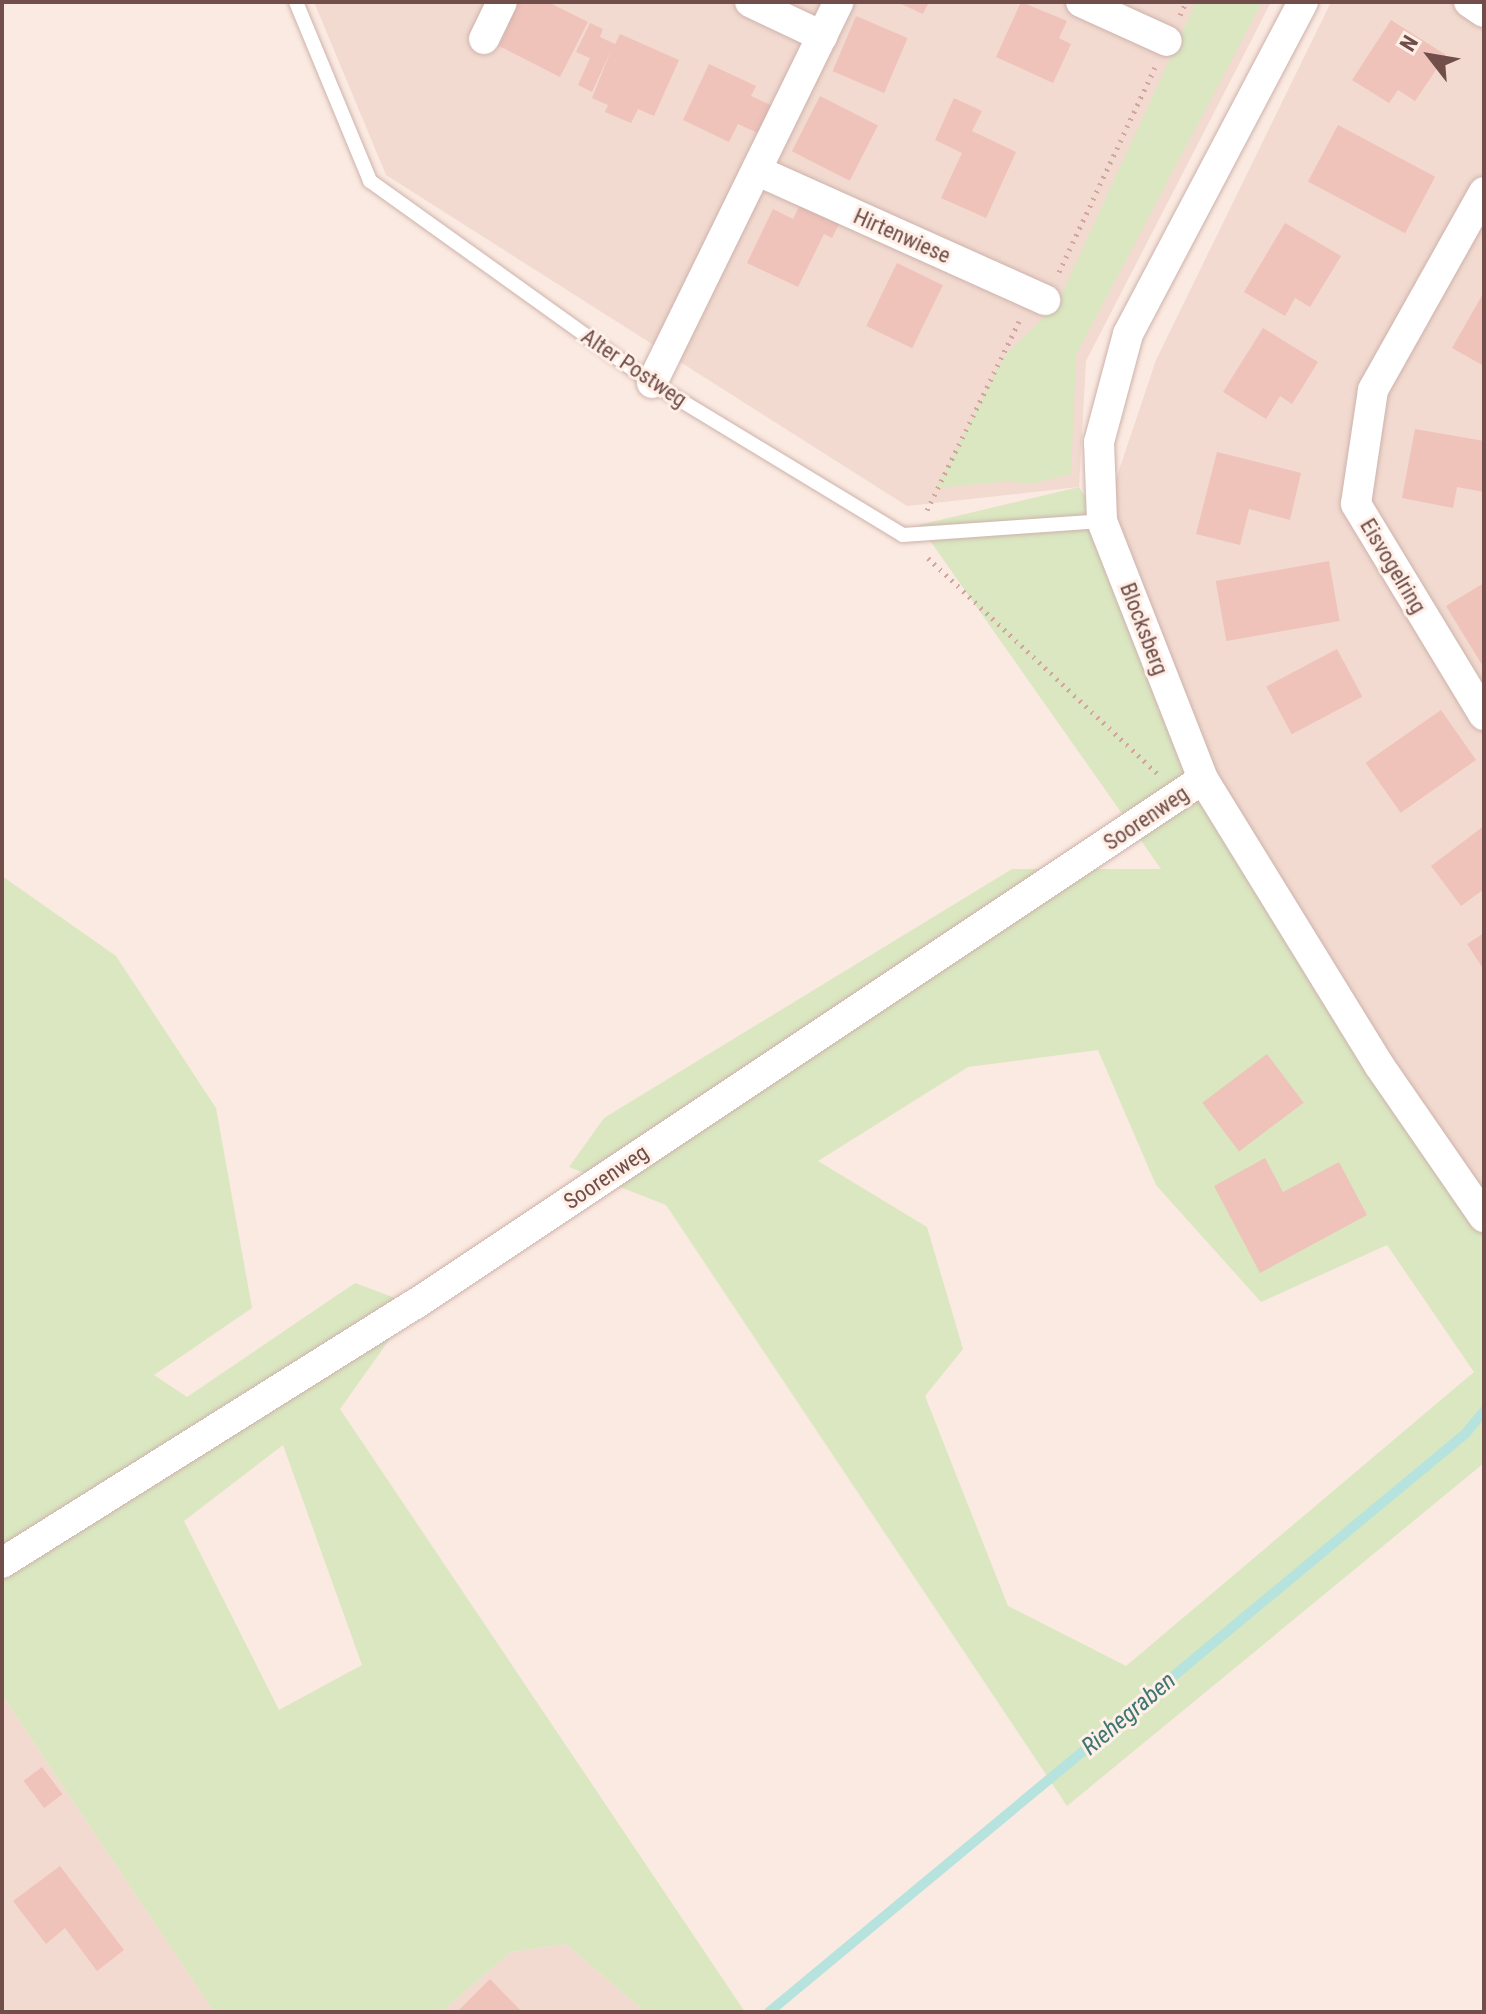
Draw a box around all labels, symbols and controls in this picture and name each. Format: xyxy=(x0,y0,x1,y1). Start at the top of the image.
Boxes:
north arrow xyxy=(1390,16,1470,96)
text: N xyxy=(1395,31,1423,56)
street label: Hirtenwiese xyxy=(849,203,955,269)
street label: Alter Postweg xyxy=(576,323,692,413)
street label: Eisvogelring xyxy=(1354,514,1432,618)
street label: Blocksberg xyxy=(1114,579,1174,679)
street label: Soorenweg xyxy=(1099,780,1193,856)
street label: Soorenweg xyxy=(559,1139,653,1215)
water label: Riehegraben xyxy=(1076,1666,1182,1762)

